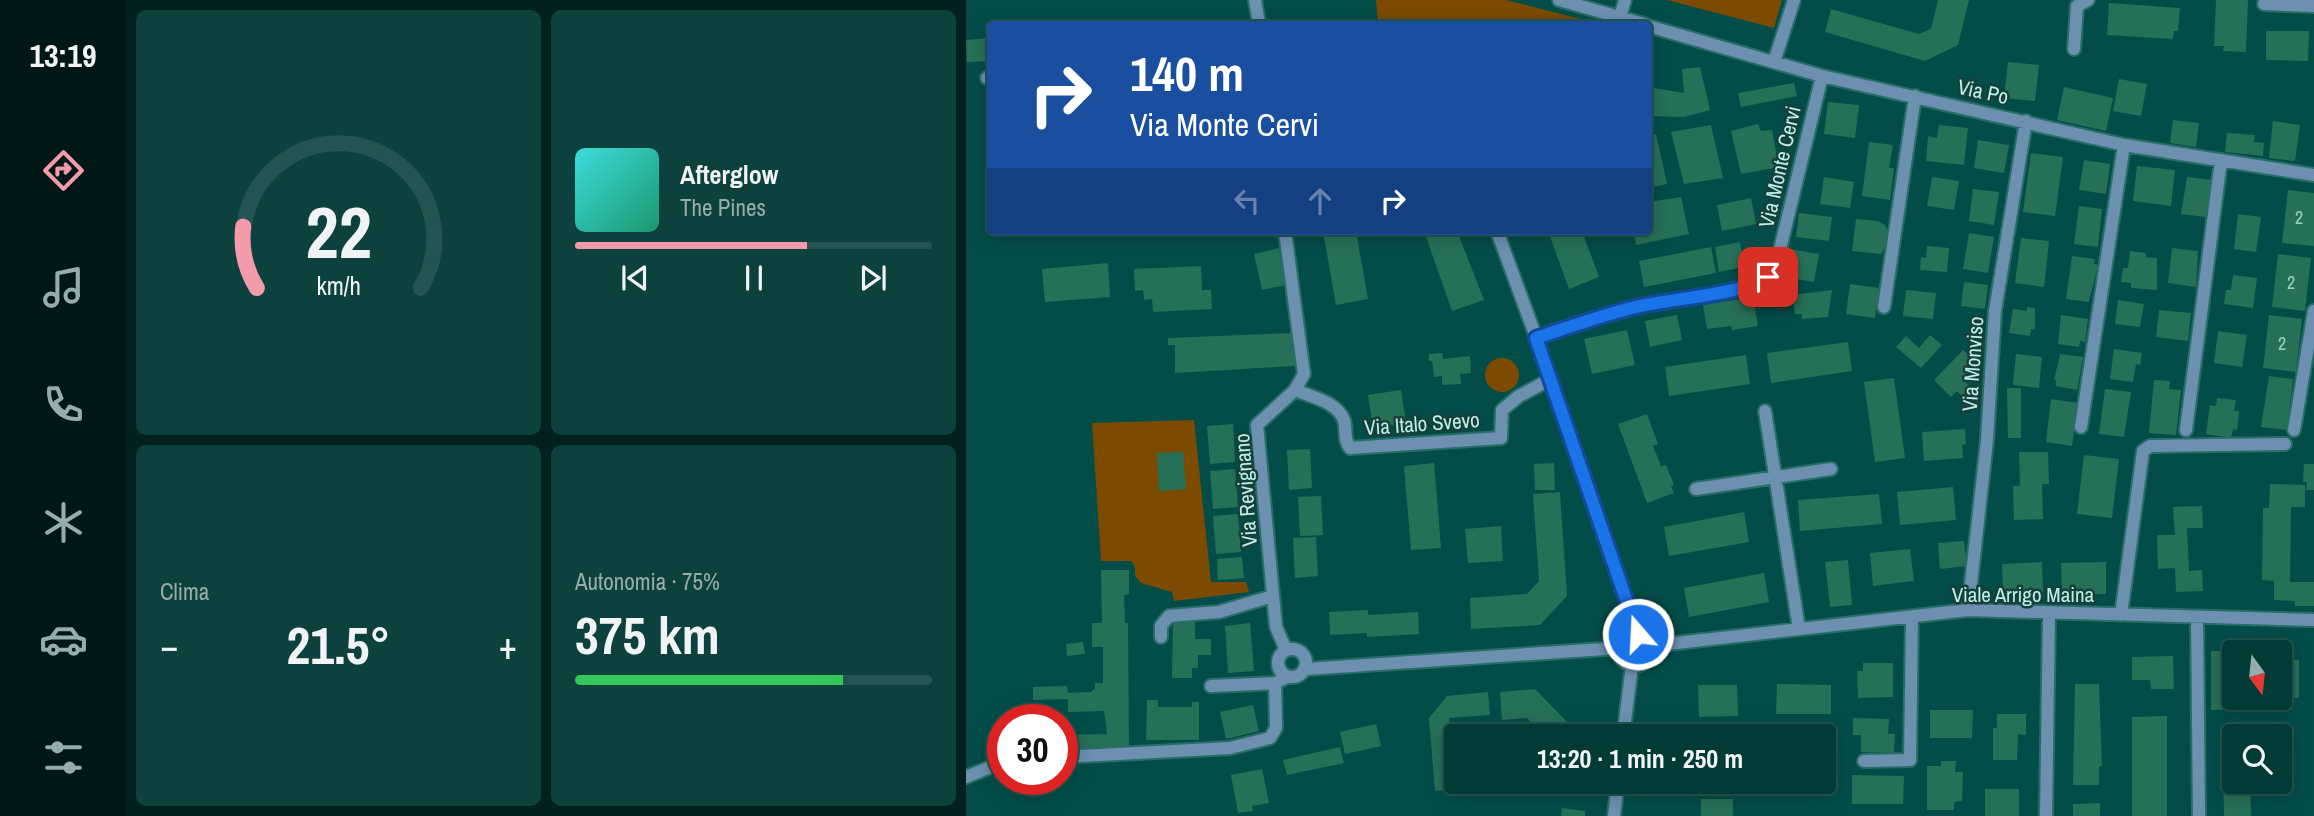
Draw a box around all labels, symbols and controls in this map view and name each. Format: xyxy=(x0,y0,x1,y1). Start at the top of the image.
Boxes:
text: 13:19 xyxy=(29,34,97,77)
text: 140 m xyxy=(1130,40,1244,106)
icon: right xyxy=(1015,49,1106,140)
street label: Via Po xyxy=(1955,72,2011,111)
text: Via Monte Cervi xyxy=(1130,103,1319,146)
street label: Via Monte Cervi xyxy=(1751,103,1808,231)
icon: directions xyxy=(39,146,88,195)
text: Afterglow xyxy=(680,157,778,192)
icon: left xyxy=(1228,182,1266,220)
icon: ahead xyxy=(1301,182,1339,220)
icon: right xyxy=(1374,182,1412,220)
text: 22 xyxy=(305,184,372,282)
text: The Pines xyxy=(680,192,766,223)
house number: 2 xyxy=(2295,205,2303,230)
pin xyxy=(1738,247,1798,307)
icon: arrive xyxy=(1749,258,1787,296)
icon: previous xyxy=(616,259,654,297)
icon: pause xyxy=(735,259,773,297)
icon: next xyxy=(854,259,892,297)
icon: music xyxy=(39,263,88,312)
text: km/h xyxy=(316,269,361,303)
house number: 2 xyxy=(2287,270,2295,295)
street label: Via Monviso xyxy=(1955,315,1990,413)
house number: 2 xyxy=(2278,331,2286,356)
icon: phone xyxy=(39,380,88,429)
street label: Via Italo Svevo xyxy=(1363,405,1481,442)
street label: Via Revignano xyxy=(1227,432,1264,548)
icon: climate xyxy=(39,498,88,547)
text: Autonomia · 75% xyxy=(575,566,720,597)
text: Clima xyxy=(160,576,209,607)
street label: Viale Arrigo Maina xyxy=(1952,580,2095,609)
position arrow xyxy=(1601,597,1675,671)
text: 375 km xyxy=(575,600,720,670)
text: 21.5° xyxy=(287,610,390,680)
icon: car xyxy=(39,615,88,664)
text: − xyxy=(160,620,178,671)
text: + xyxy=(499,620,517,671)
north arrow xyxy=(2222,640,2292,710)
map controls xyxy=(2222,640,2292,794)
speed limit sign: 30 xyxy=(987,704,1078,795)
button: search xyxy=(2222,724,2292,794)
icon: filters xyxy=(39,733,88,782)
text: 13:20 · 1 min · 250 m xyxy=(1537,741,1743,776)

